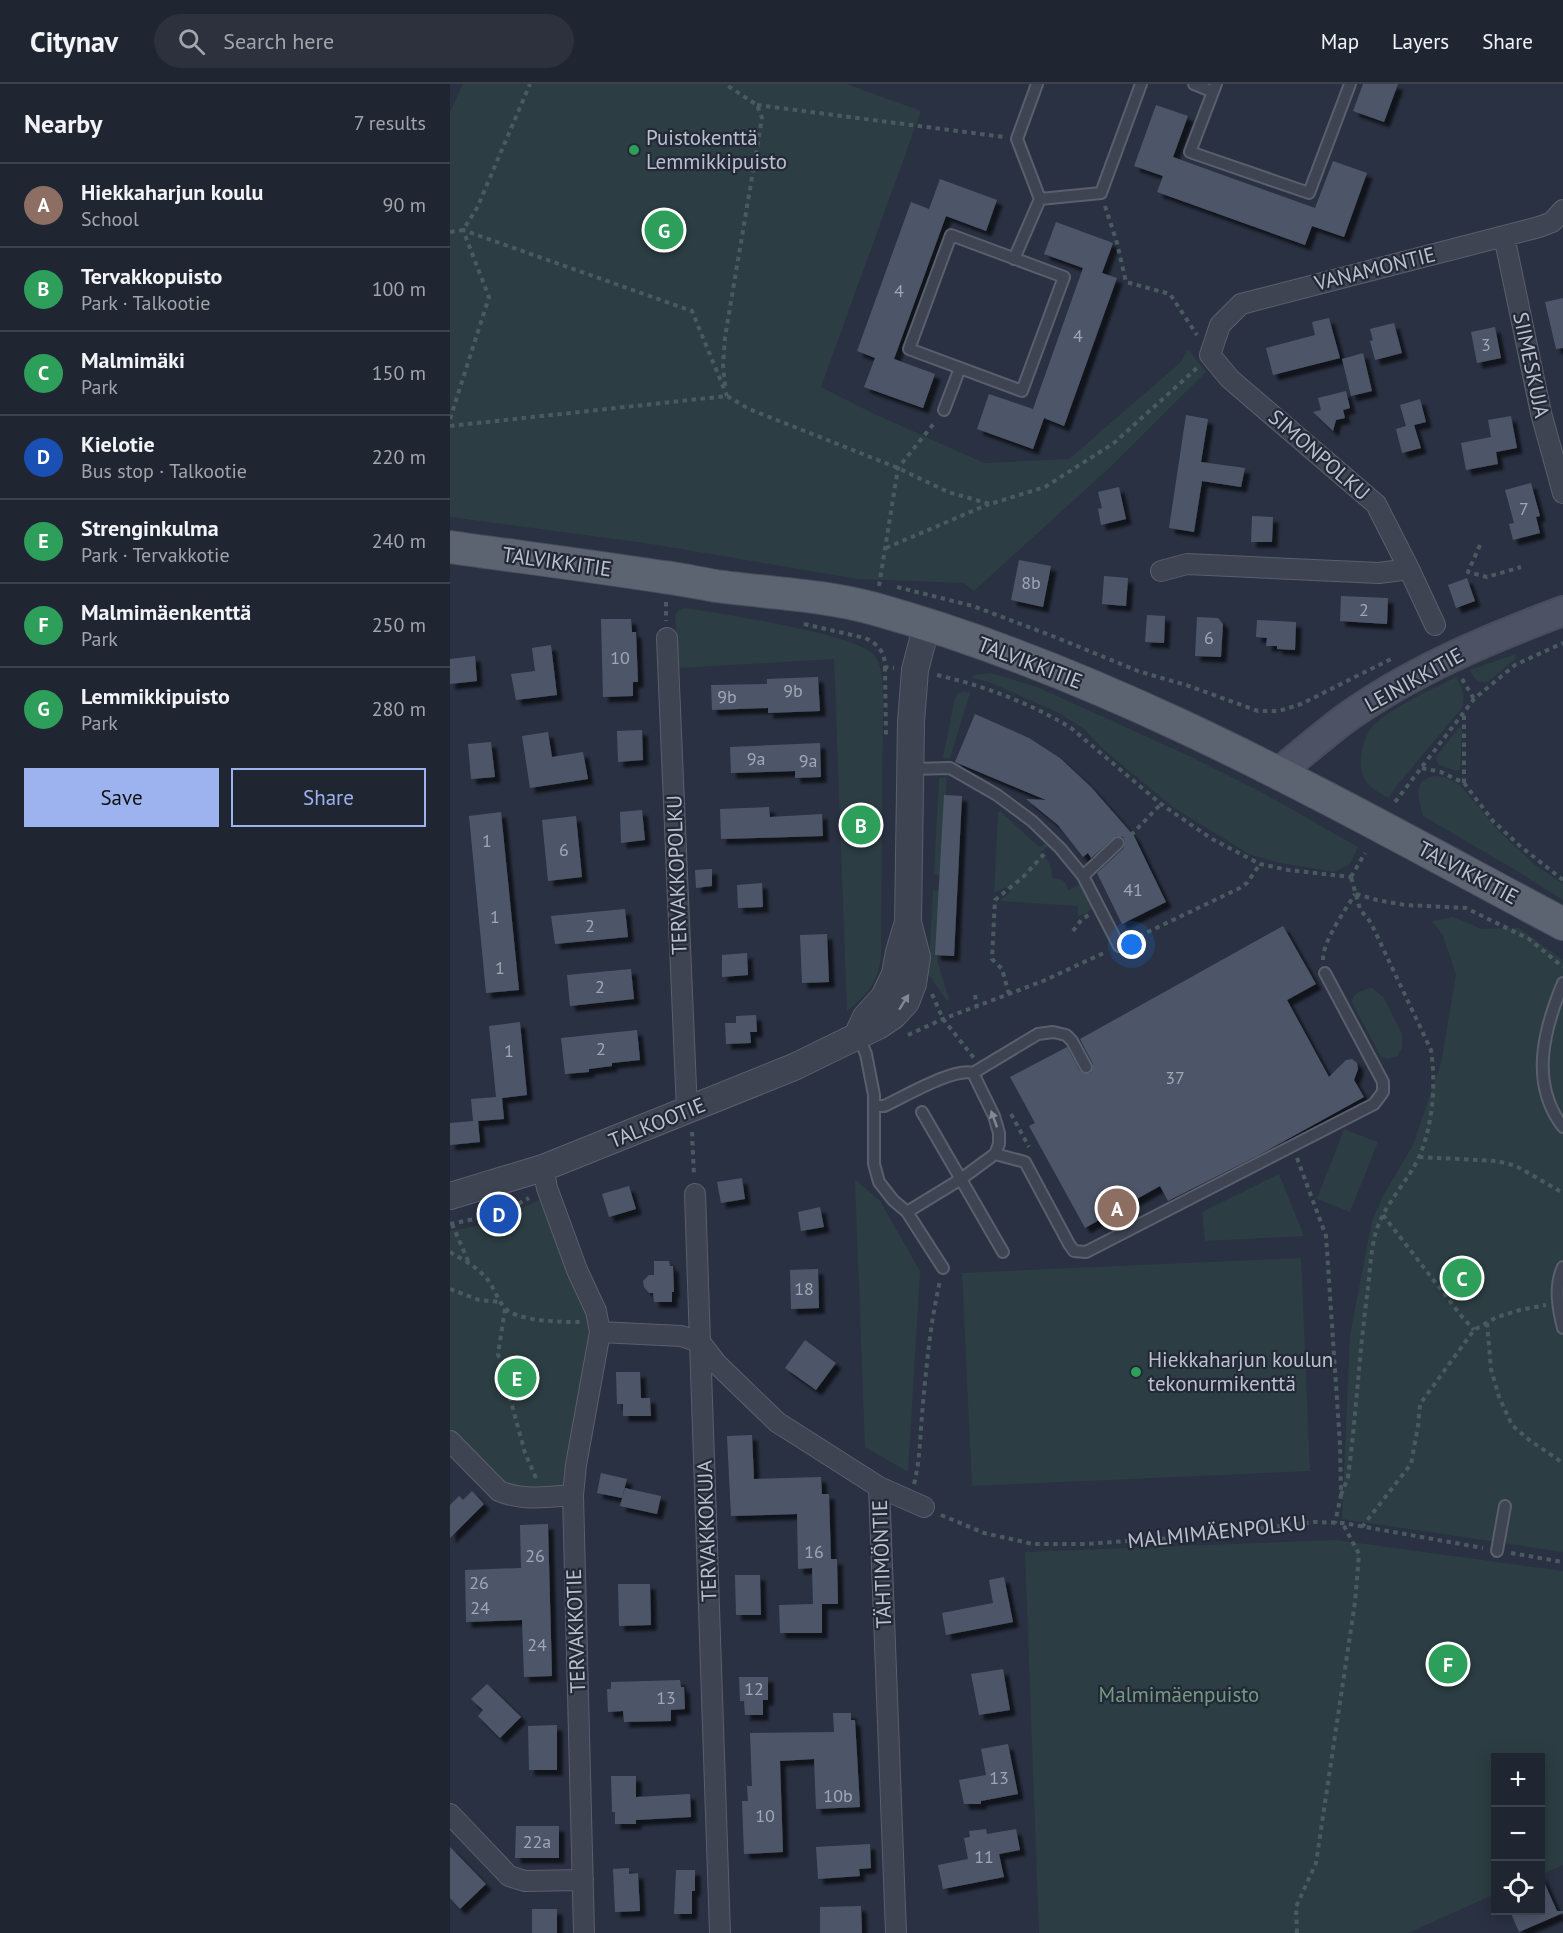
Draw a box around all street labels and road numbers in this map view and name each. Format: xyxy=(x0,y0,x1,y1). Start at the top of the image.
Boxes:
street label: VANAMONTIE xyxy=(1311,240,1438,297)
street label: SIIMESKUJA xyxy=(1507,310,1556,421)
street label: SIMONPOLKU xyxy=(1263,403,1376,506)
street label: TALVIKKITIE xyxy=(501,540,613,583)
street label: TALVIKKITIE xyxy=(974,630,1086,695)
street label: LEINIKKITIE xyxy=(1359,641,1468,718)
street label: TERVAKKOPOLKU xyxy=(660,795,693,955)
street label: TALVIKKITIE xyxy=(1413,835,1523,910)
street label: TALKOOTIE xyxy=(605,1091,709,1154)
street label: TERVAKKOKUJA xyxy=(691,1459,722,1602)
street label: TÄHTIMÖNTIE xyxy=(866,1499,897,1629)
street label: MALMIMÄENPOLKU xyxy=(1126,1509,1308,1554)
street label: TERVAKKOTIE xyxy=(560,1568,591,1694)

